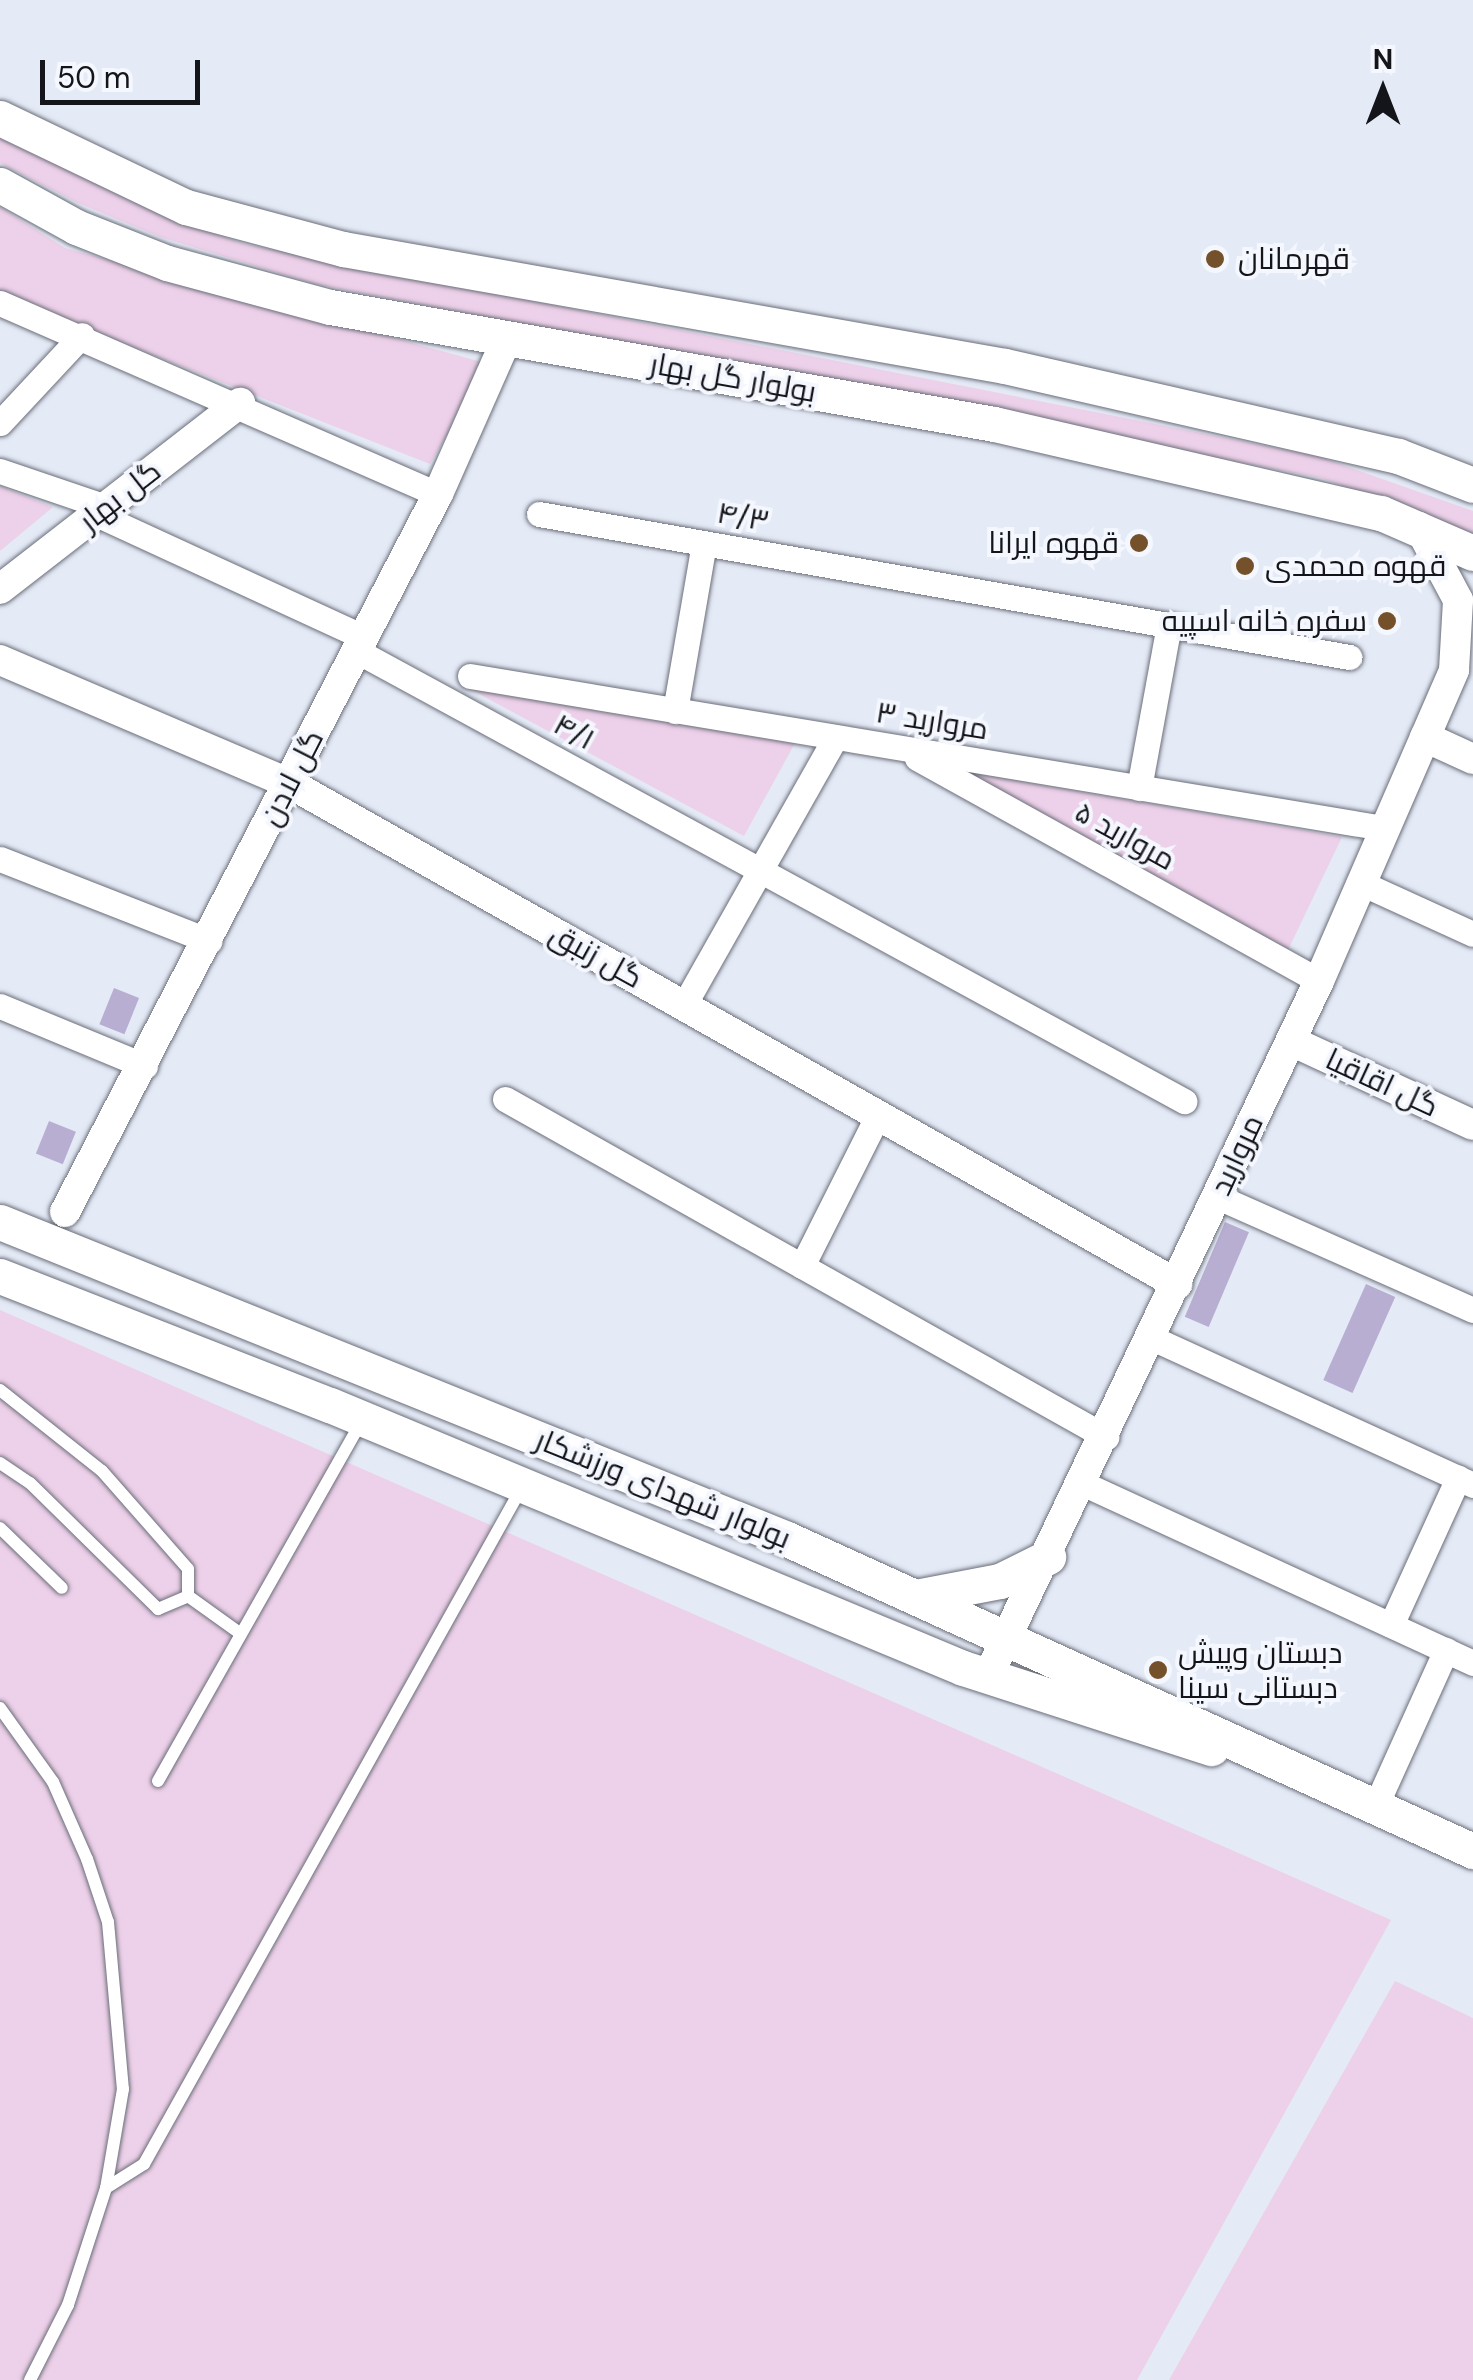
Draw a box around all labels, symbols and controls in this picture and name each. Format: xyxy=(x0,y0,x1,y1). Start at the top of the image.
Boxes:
scale bar xyxy=(45,40,205,102)
north arrow xyxy=(1333,40,1433,140)
text: N xyxy=(1373,41,1393,78)
text: 50 m xyxy=(57,58,131,97)
place label: قهرمانان xyxy=(1238,241,1350,277)
marker: قهرمانان xyxy=(1202,246,1228,272)
street label: بولوار گل بهار xyxy=(647,346,819,410)
street label: گل بهار xyxy=(72,453,168,539)
street label: ۴/۳ xyxy=(714,495,772,539)
place label: قهوه ایرانا xyxy=(988,525,1119,561)
marker: قهوه ایرانا xyxy=(1128,532,1150,554)
place label: قهوه محمدی xyxy=(1265,548,1446,584)
marker: قهوه محمدی xyxy=(1234,555,1256,577)
place label: سفره خانه اسپیه xyxy=(1162,603,1367,639)
marker: سفره خانه اسپیه xyxy=(1376,610,1398,632)
street label: مروارید ۳ xyxy=(873,694,991,748)
street label: ۴/۱ xyxy=(547,706,601,758)
street label: گل لادن xyxy=(253,724,331,832)
street label: مروارید ۵ xyxy=(1069,794,1181,878)
street label: گل زنبق xyxy=(543,916,649,996)
street label: گل اقاقیا xyxy=(1320,1041,1444,1125)
street label: مروارید xyxy=(1203,1109,1271,1201)
street label: بولوار شهدای ورزشکار xyxy=(530,1421,796,1557)
place label: دبستان وپیش دبستانی سینا xyxy=(1178,1635,1343,1706)
marker: دبستان وپیش دبستانی سینا xyxy=(1147,1659,1169,1681)

